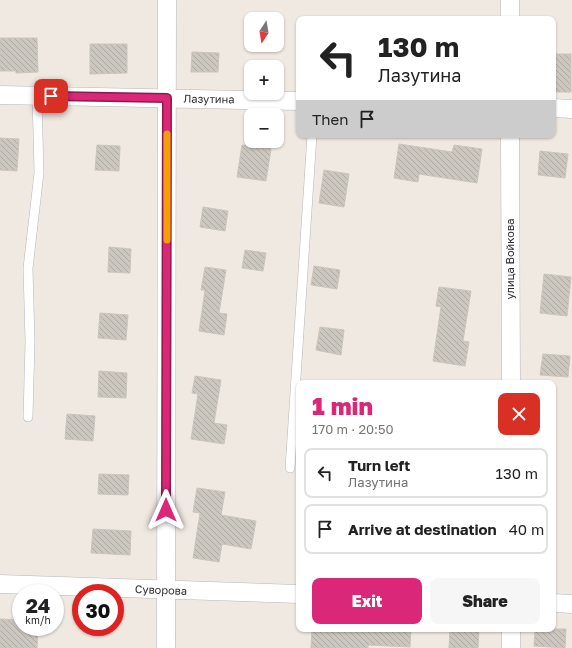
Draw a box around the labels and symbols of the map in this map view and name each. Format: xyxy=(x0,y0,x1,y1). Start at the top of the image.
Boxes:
north arrow xyxy=(244,12,284,52)
pin xyxy=(34,79,68,113)
street label: Лазутина xyxy=(183,92,235,105)
street label: улица Войкова xyxy=(503,219,516,299)
position arrow xyxy=(145,489,187,531)
street label: Суворова xyxy=(135,582,187,597)
speed limit sign: 30 xyxy=(72,584,124,636)

